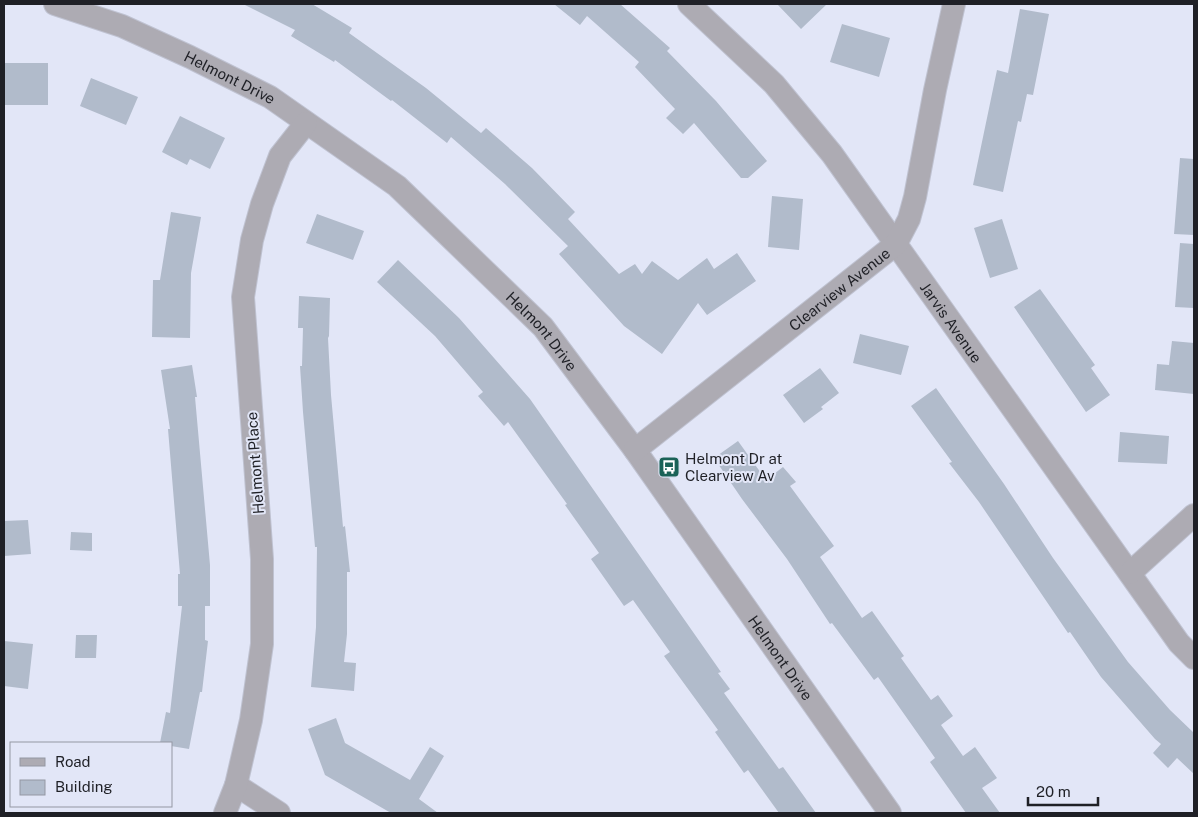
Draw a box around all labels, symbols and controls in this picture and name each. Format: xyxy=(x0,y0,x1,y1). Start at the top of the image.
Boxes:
street label: Helmont Drive xyxy=(182,47,279,107)
street label: Clearview Avenue xyxy=(785,244,893,334)
street label: Jarvis Avenue xyxy=(917,279,986,366)
street label: Helmont Drive xyxy=(503,288,581,374)
street label: Helmont Place xyxy=(243,411,267,515)
place label: Helmont Dr at Clearview Av xyxy=(685,450,783,484)
bus stop icon: Helmont Dr at Clearview Av xyxy=(657,455,681,479)
street label: Helmont Drive xyxy=(745,612,816,703)
legend xyxy=(10,742,172,807)
text: Road xyxy=(55,753,91,770)
scale bar xyxy=(1028,774,1098,806)
text: Building xyxy=(55,778,113,795)
text: 20 m xyxy=(1036,783,1071,800)

